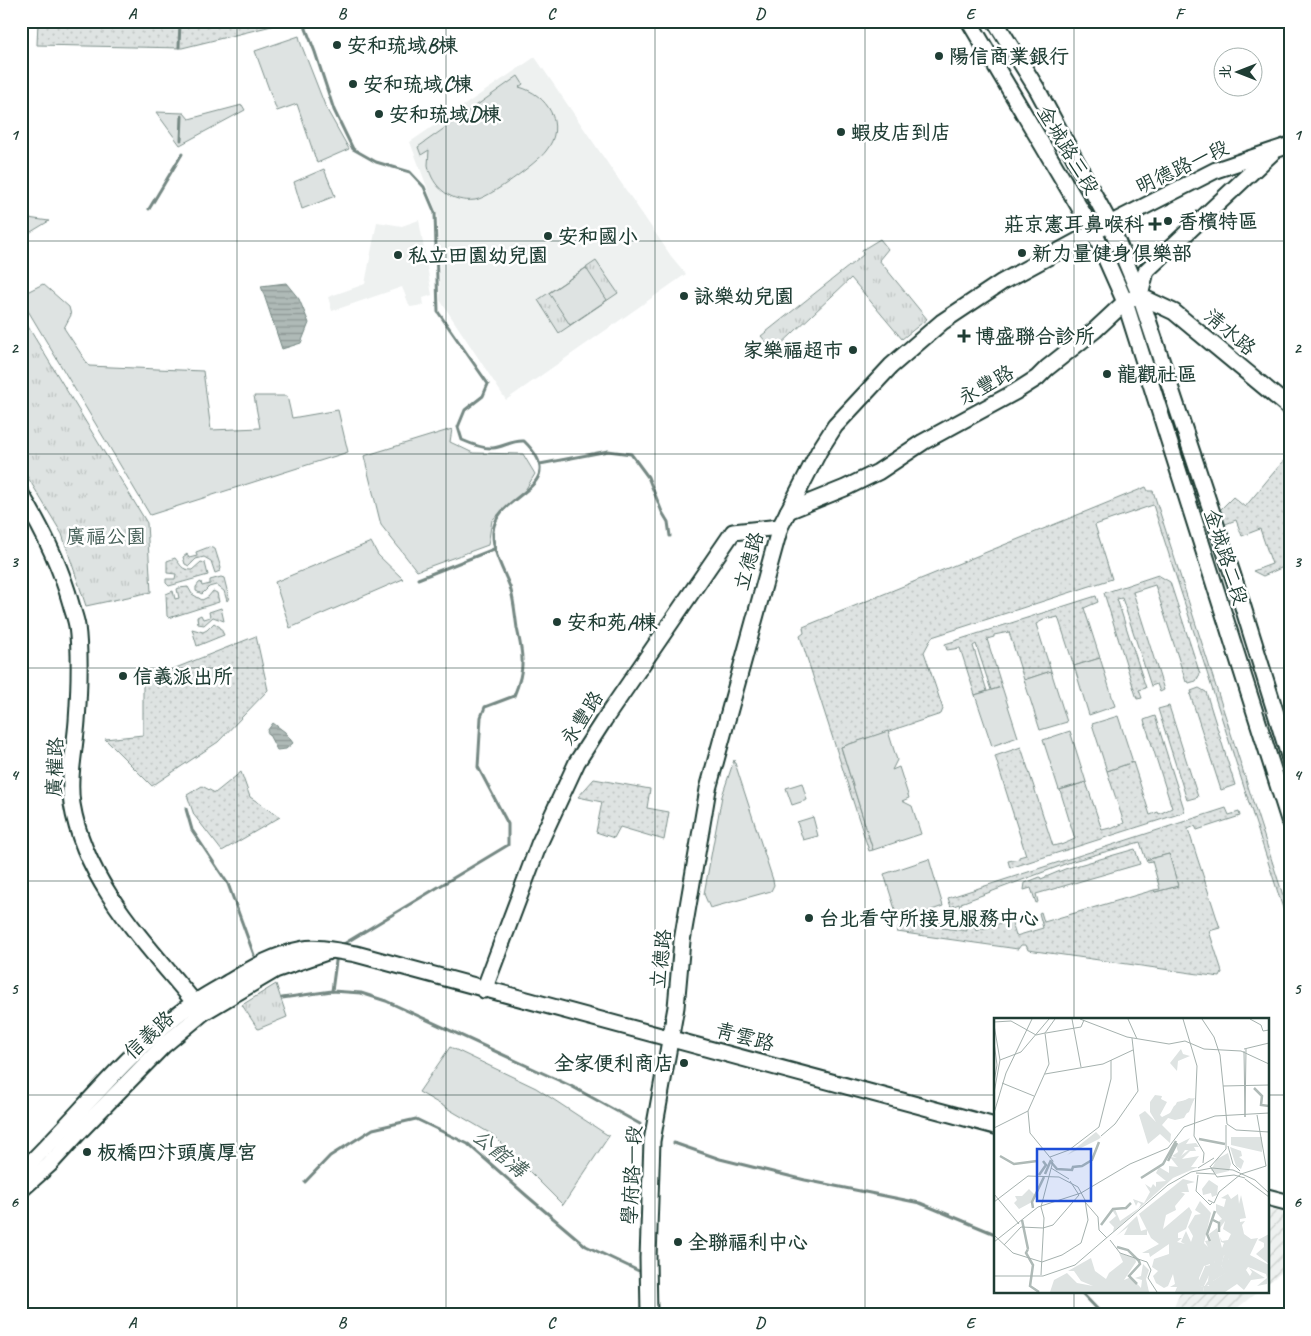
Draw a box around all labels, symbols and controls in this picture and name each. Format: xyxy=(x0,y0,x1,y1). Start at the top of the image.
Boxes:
text: A xyxy=(128,4,138,24)
text: B xyxy=(338,4,348,24)
text: C xyxy=(547,4,557,24)
text: D xyxy=(755,4,766,24)
text: E xyxy=(966,4,977,24)
text: F xyxy=(1175,4,1186,24)
place label: 安和琉域B棟 xyxy=(347,33,458,58)
marker: 安和琉域B棟 xyxy=(331,39,343,51)
place label: 陽信商業銀行 xyxy=(949,44,1069,69)
north arrow xyxy=(1214,48,1264,98)
marker: 陽信商業銀行 xyxy=(933,50,945,62)
text: 北 xyxy=(1217,65,1234,79)
place label: 安和琉域C棟 xyxy=(363,72,474,97)
marker: 安和琉域C棟 xyxy=(347,78,359,90)
street label: 金城路三段 xyxy=(1032,101,1104,199)
place label: 安和琉域D棟 xyxy=(389,102,502,127)
marker: 安和琉域D棟 xyxy=(373,108,385,120)
place label: 蝦皮店到店 xyxy=(851,120,951,145)
text: 1 xyxy=(10,125,19,145)
text: 1 xyxy=(1293,125,1302,145)
marker: 蝦皮店到店 xyxy=(835,126,847,138)
street label: 明德路一段 xyxy=(1131,135,1233,199)
place label: 香檳特區 xyxy=(1178,209,1258,234)
place label: 莊京憲耳鼻喉科 xyxy=(1004,212,1144,237)
marker: 香檳特區 xyxy=(1162,215,1174,227)
marker: 莊京憲耳鼻喉科 xyxy=(1148,217,1162,231)
place label: 安和國小 xyxy=(558,224,638,249)
marker: 安和國小 xyxy=(542,230,554,242)
place label: 新力量健身俱樂部 xyxy=(1032,241,1192,266)
place label: 私立田園幼兒園 xyxy=(408,243,548,268)
marker: 新力量健身俱樂部 xyxy=(1016,247,1028,259)
marker: 私立田園幼兒園 xyxy=(392,249,404,261)
place label: 詠樂幼兒園 xyxy=(694,284,794,309)
marker: 詠樂幼兒園 xyxy=(678,290,690,302)
street label: 清水路 xyxy=(1199,303,1262,362)
place label: 博盛聯合診所 xyxy=(975,324,1095,349)
marker: 博盛聯合診所 xyxy=(957,329,971,343)
text: 2 xyxy=(10,338,19,358)
place label: 家樂福超市 xyxy=(743,338,843,363)
text: 2 xyxy=(1293,338,1302,358)
marker: 家樂福超市 xyxy=(847,344,859,356)
street label: 永豐路 xyxy=(954,359,1019,410)
place label: 龍觀社區 xyxy=(1117,362,1197,387)
marker: 龍觀社區 xyxy=(1101,368,1113,380)
street label: 金城路二段 xyxy=(1199,506,1253,608)
park label: 廣福公園 xyxy=(66,524,146,549)
street label: 立德路 xyxy=(729,528,770,593)
text: 3 xyxy=(10,552,19,572)
text: 3 xyxy=(1293,552,1302,572)
place label: 安和苑A棟 xyxy=(567,610,658,635)
marker: 安和苑A棟 xyxy=(551,616,563,628)
place label: 信義派出所 xyxy=(133,664,233,689)
marker: 信義派出所 xyxy=(117,670,129,682)
street label: 永豐路 xyxy=(555,685,609,750)
street label: 廣權路 xyxy=(41,736,69,797)
text: 4 xyxy=(10,765,19,785)
text: 4 xyxy=(1293,765,1302,785)
place label: 台北看守所接見服務中心 xyxy=(819,906,1039,931)
marker: 台北看守所接見服務中心 xyxy=(803,912,815,924)
street label: 立德路 xyxy=(645,927,677,990)
text: 5 xyxy=(11,979,20,999)
text: 5 xyxy=(1294,979,1303,999)
street label: 信義路 xyxy=(119,1005,180,1065)
street label: 青雲路 xyxy=(713,1017,778,1057)
inset map xyxy=(994,1018,1268,1294)
place label: 全家便利商店 xyxy=(554,1051,674,1076)
marker: 全家便利商店 xyxy=(678,1057,690,1069)
water label: 公館溝 xyxy=(467,1123,534,1184)
street label: 學府路一段 xyxy=(617,1124,647,1226)
place label: 板橋四汴頭廣厚宮 xyxy=(97,1140,257,1165)
marker: 板橋四汴頭廣厚宮 xyxy=(81,1146,93,1158)
text: 6 xyxy=(10,1192,19,1212)
text: 6 xyxy=(1293,1192,1302,1212)
place label: 全聯福利中心 xyxy=(688,1230,808,1255)
marker: 全聯福利中心 xyxy=(672,1236,684,1248)
text: A xyxy=(128,1313,138,1333)
text: B xyxy=(338,1313,348,1333)
text: C xyxy=(547,1313,557,1333)
text: D xyxy=(755,1313,766,1333)
text: E xyxy=(966,1313,977,1333)
text: F xyxy=(1175,1313,1186,1333)

